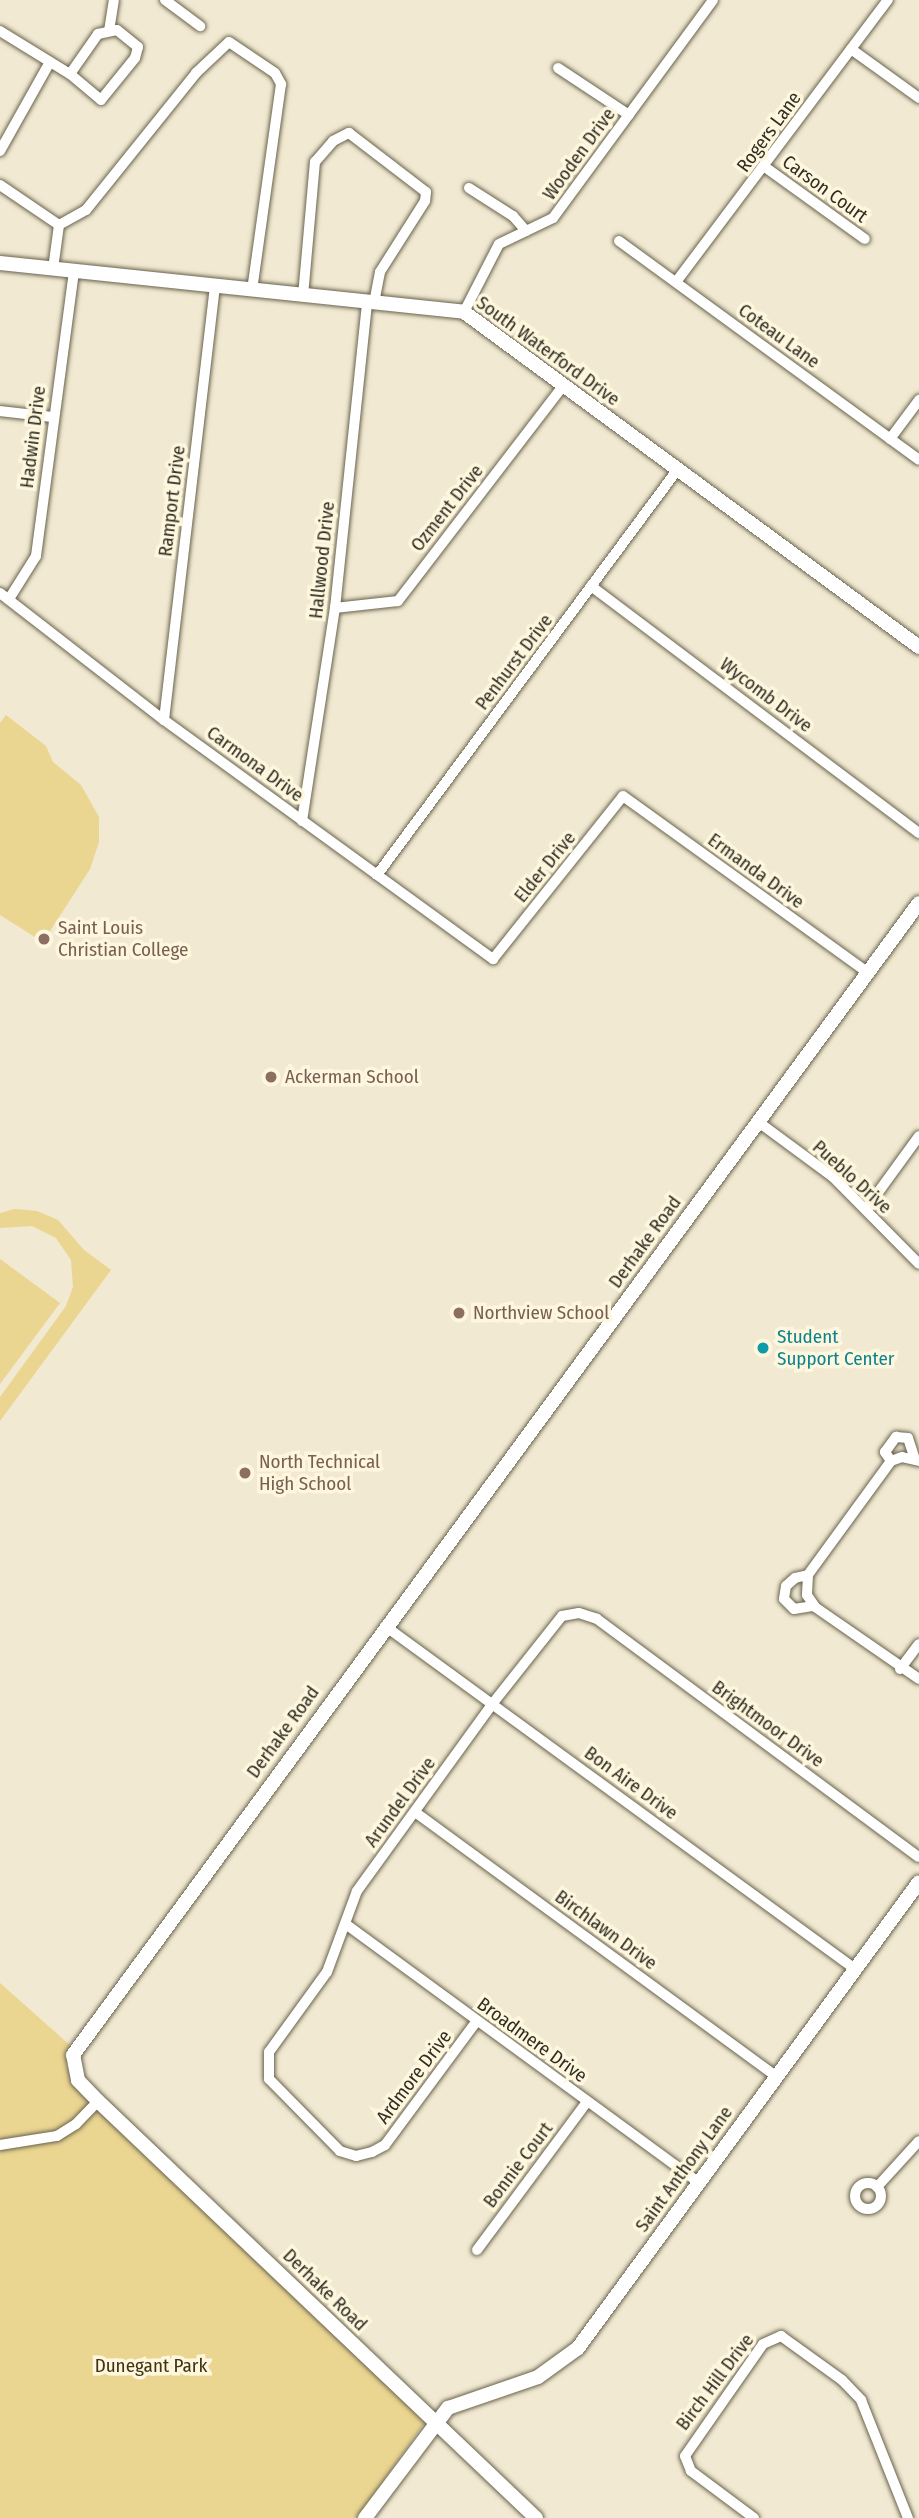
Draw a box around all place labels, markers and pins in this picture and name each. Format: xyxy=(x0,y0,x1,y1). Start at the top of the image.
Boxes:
place label: Saint Louis Christian College xyxy=(58,917,188,961)
marker: Saint Louis Christian College xyxy=(36,931,52,947)
place label: Ackerman School xyxy=(285,1066,419,1088)
marker: Ackerman School xyxy=(263,1069,279,1085)
place label: Northview School xyxy=(473,1302,609,1324)
marker: Northview School xyxy=(451,1305,467,1321)
place label: Student Support Center xyxy=(777,1326,894,1370)
marker: Student Support Center xyxy=(755,1340,771,1356)
place label: North Technical High School xyxy=(259,1451,380,1495)
marker: North Technical High School xyxy=(237,1465,253,1481)

